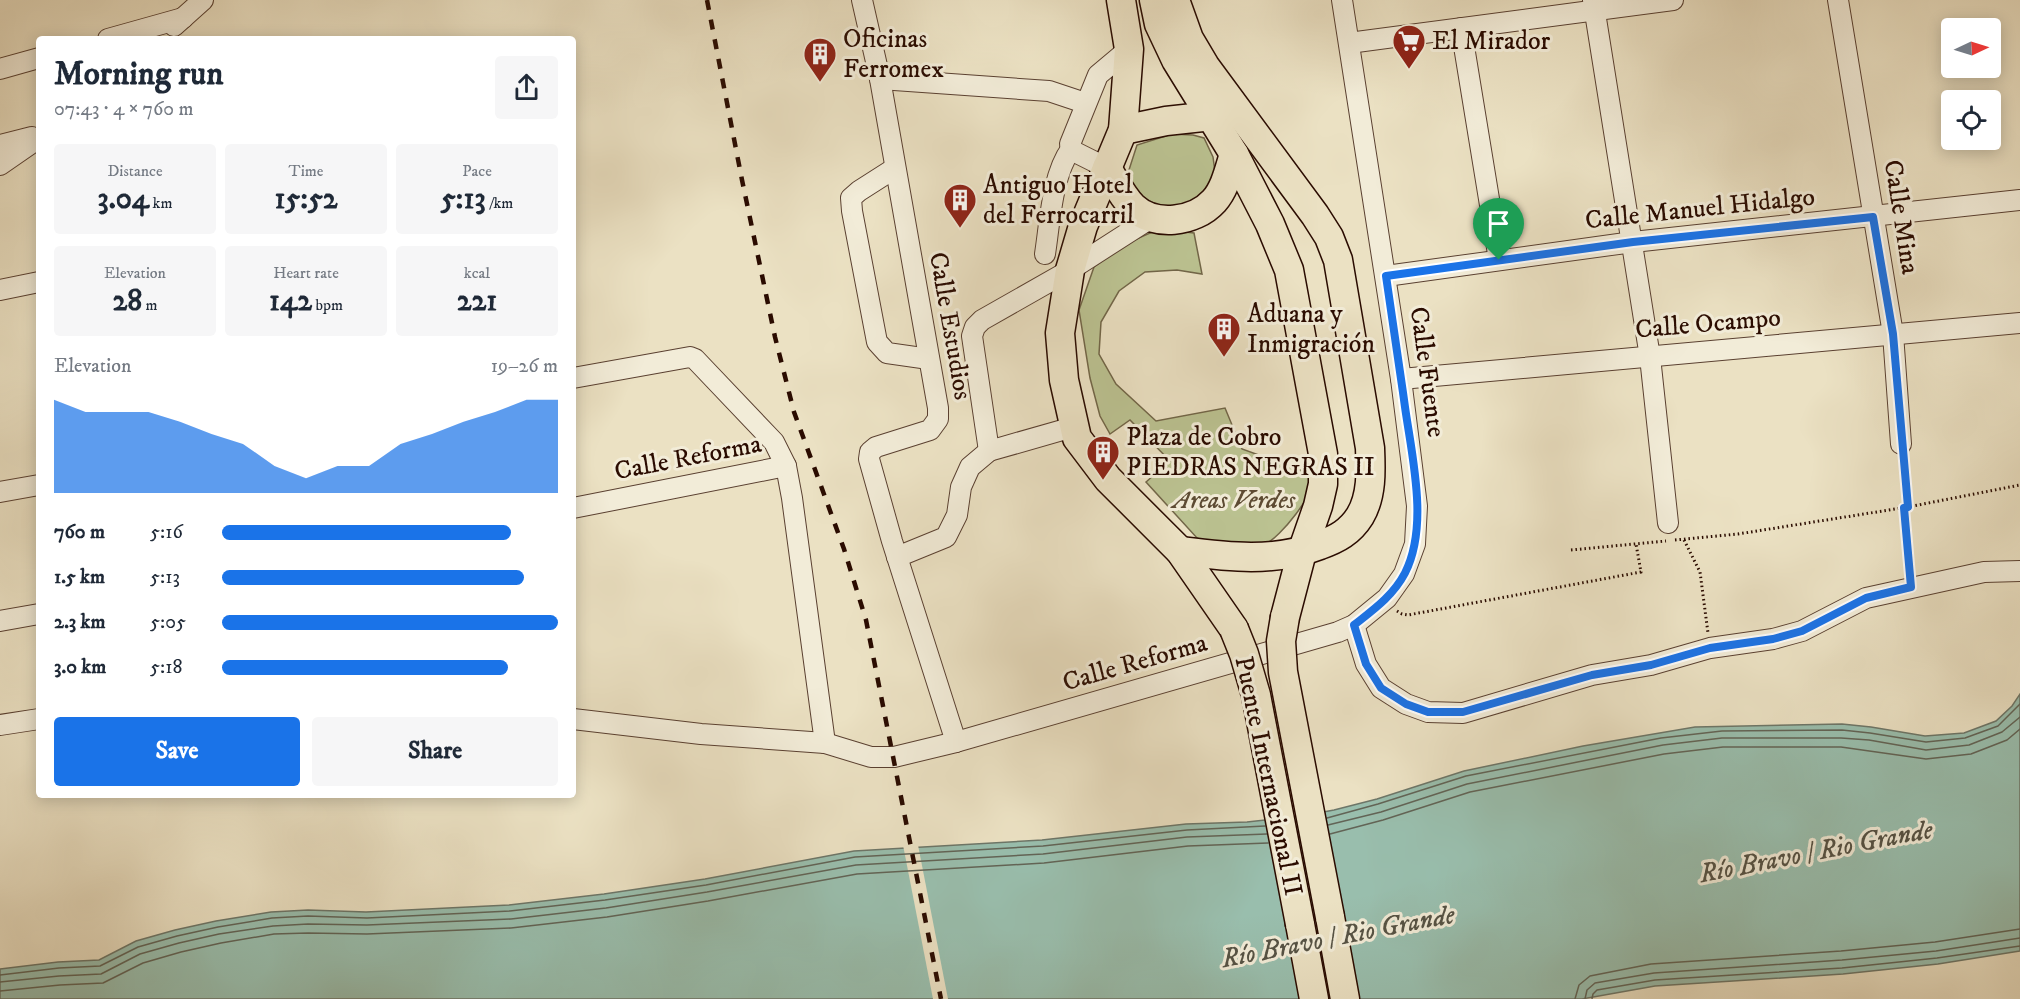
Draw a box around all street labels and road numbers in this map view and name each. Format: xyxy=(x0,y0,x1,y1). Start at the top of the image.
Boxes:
street label: Calle Mina xyxy=(1876,157,1926,277)
street label: Calle Manuel Hidalgo xyxy=(1583,181,1817,237)
street label: Calle Estudios xyxy=(921,250,979,402)
street label: Calle Ocampo xyxy=(1634,301,1782,347)
street label: Calle Fuente xyxy=(1402,305,1452,439)
street label: Calle Reforma xyxy=(612,428,764,488)
street label: Calle Reforma xyxy=(1059,627,1211,699)
street label: Puente Internacional II xyxy=(1226,653,1310,899)

